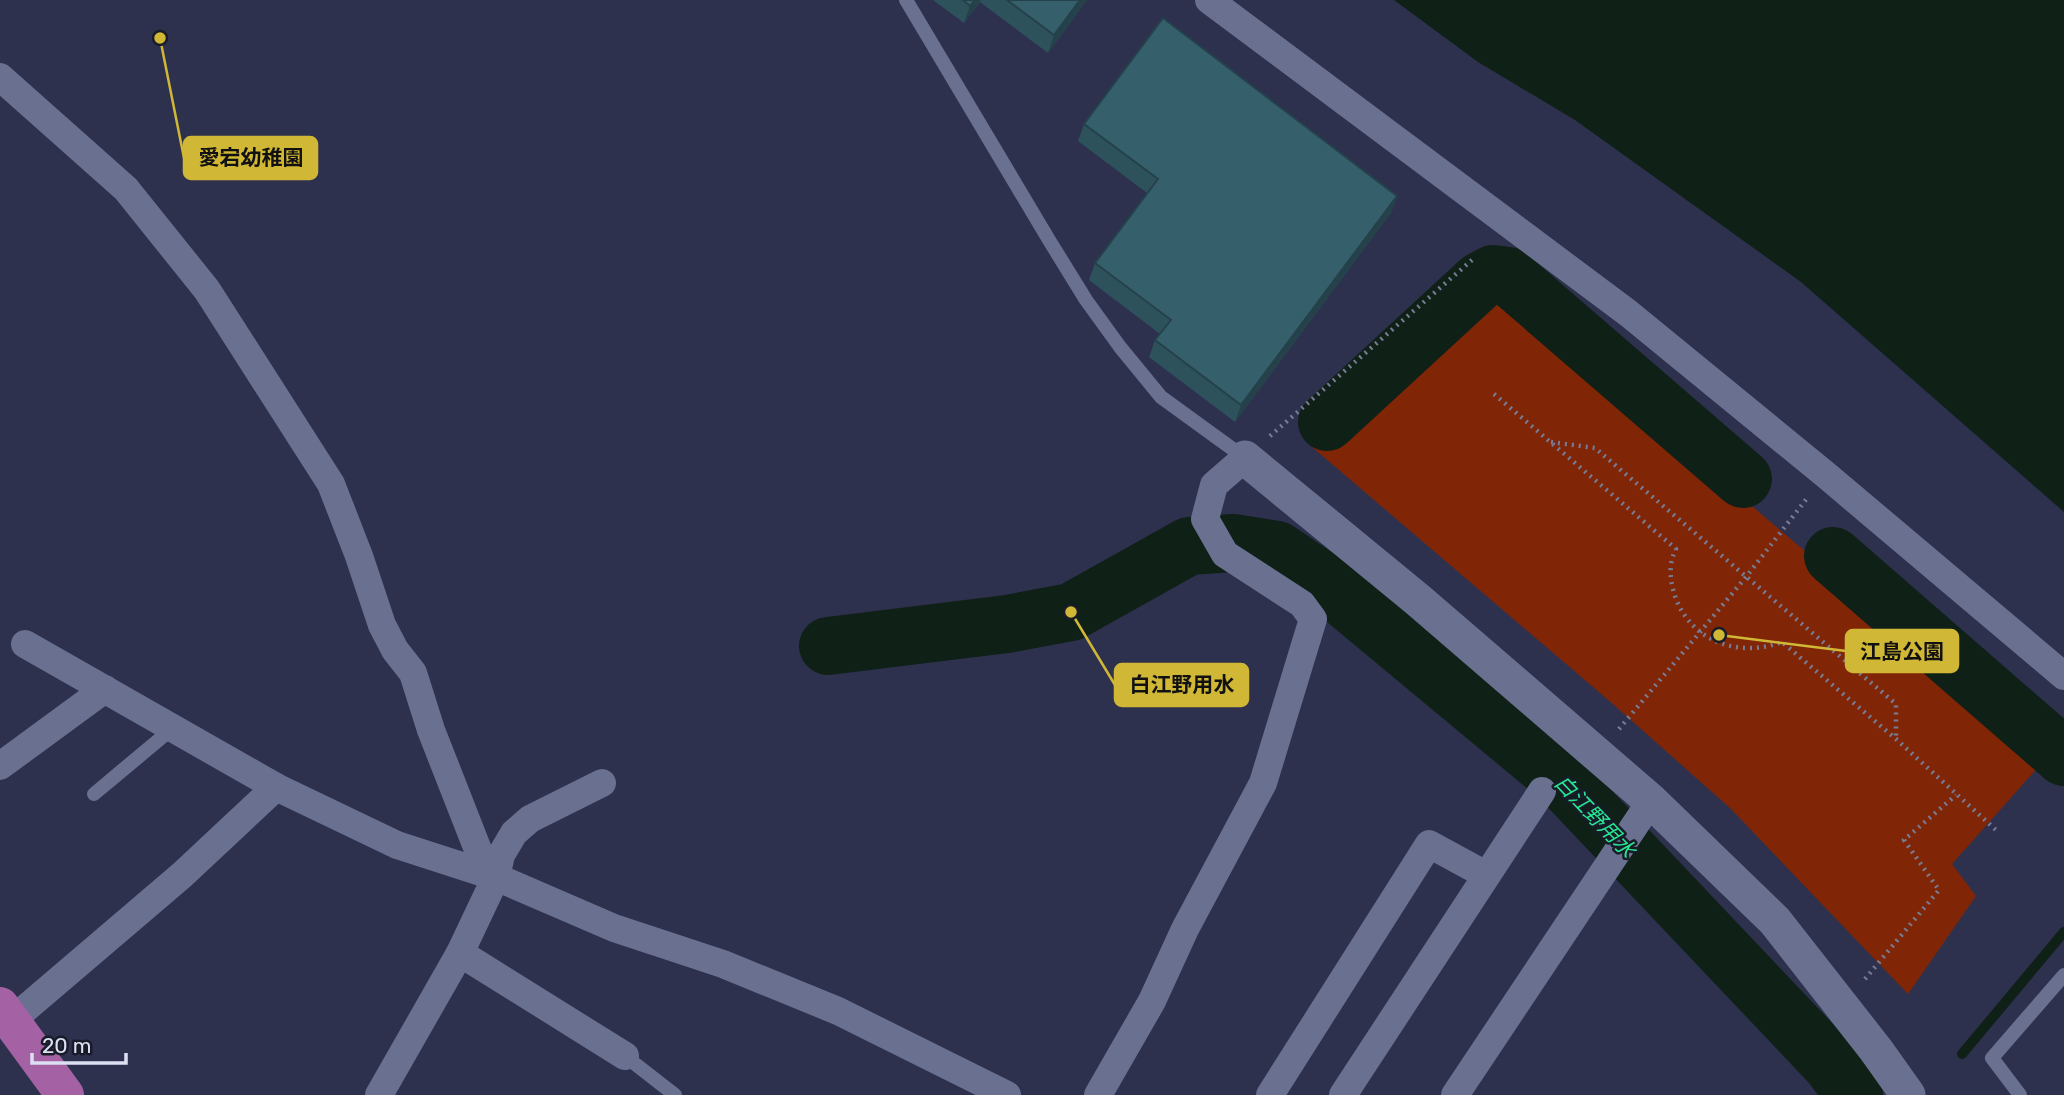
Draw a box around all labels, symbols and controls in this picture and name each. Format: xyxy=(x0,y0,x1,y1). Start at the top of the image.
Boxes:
callout: 愛宕幼稚園 xyxy=(184,137,317,179)
text: 愛宕幼稚園 xyxy=(199,145,304,170)
callout: 江島公園 xyxy=(1846,630,1958,672)
text: 江島公園 xyxy=(1860,639,1944,664)
callout: 白江野用水 xyxy=(1115,664,1248,706)
text: 白江野用水 xyxy=(1130,672,1235,697)
water label: 白江野用水 xyxy=(1550,770,1642,864)
scale bar xyxy=(32,1021,126,1066)
text: 20 m xyxy=(42,1033,91,1058)

